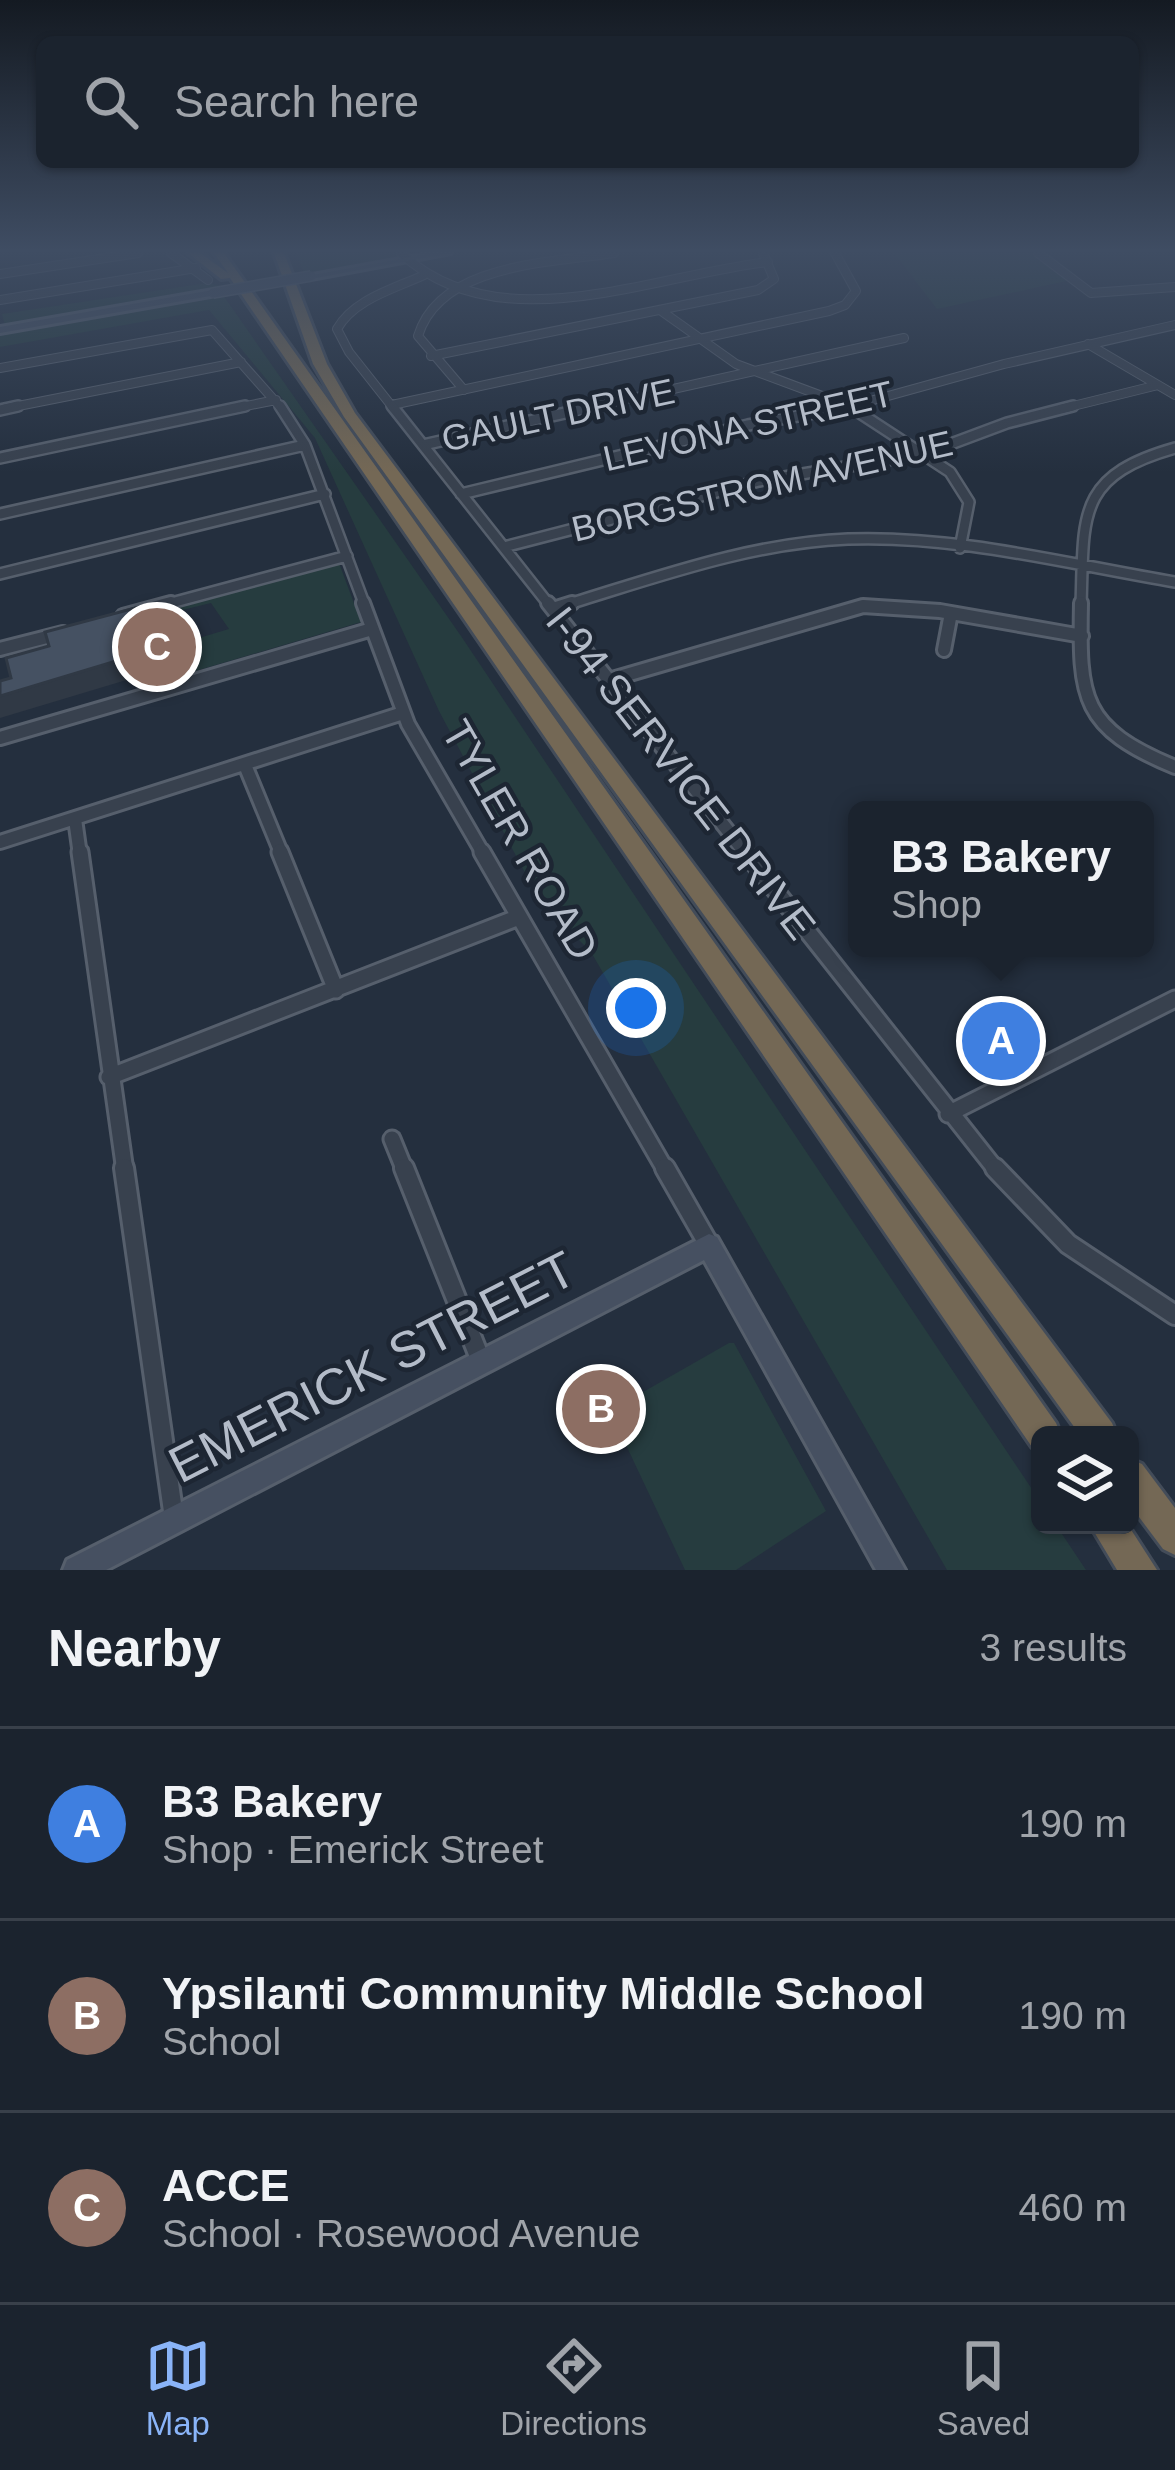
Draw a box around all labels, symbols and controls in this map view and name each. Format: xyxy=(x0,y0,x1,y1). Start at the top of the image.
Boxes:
search box xyxy=(36,36,1139,168)
icon: search xyxy=(78,69,144,135)
text: Search here xyxy=(174,76,419,127)
street label: GAULT DRIVE xyxy=(438,370,678,460)
street label: LEVONA STREET xyxy=(599,373,897,479)
street label: BORGSTROM AVENUE xyxy=(568,422,956,550)
street label: I-94 SERVICE DRIVE xyxy=(537,598,825,948)
pin: C xyxy=(118,602,196,692)
street label: TYLER ROAD xyxy=(433,712,607,968)
popup xyxy=(848,801,1154,957)
text: B3 Bakery xyxy=(891,831,1111,882)
text: Shop xyxy=(891,883,982,926)
your location xyxy=(606,978,666,1038)
pin: A xyxy=(962,996,1040,1086)
street label: EMERICK STREET xyxy=(160,1240,584,1494)
pin: B xyxy=(562,1364,640,1454)
map controls xyxy=(1031,1426,1139,1534)
button: layers xyxy=(1031,1426,1139,1534)
text: Nearby xyxy=(48,1620,221,1677)
text: 3 results xyxy=(980,1626,1127,1669)
text: B3 Bakery xyxy=(162,1776,382,1827)
text: A xyxy=(73,1802,101,1845)
text: 190 m xyxy=(1019,1802,1127,1845)
text: Shop · Emerick Street xyxy=(162,1828,543,1871)
text: Ypsilanti Community Middle School xyxy=(162,1968,925,2019)
text: B xyxy=(73,1994,101,2037)
text: 190 m xyxy=(1019,1994,1127,2037)
text: School xyxy=(162,2020,281,2063)
text: ACCE xyxy=(162,2160,290,2211)
text: C xyxy=(73,2186,101,2229)
text: 460 m xyxy=(1019,2186,1127,2229)
text: School · Rosewood Avenue xyxy=(162,2212,640,2255)
tab: Map xyxy=(145,2333,211,2443)
tab: Directions xyxy=(500,2333,647,2443)
tab: Saved xyxy=(937,2333,1030,2443)

